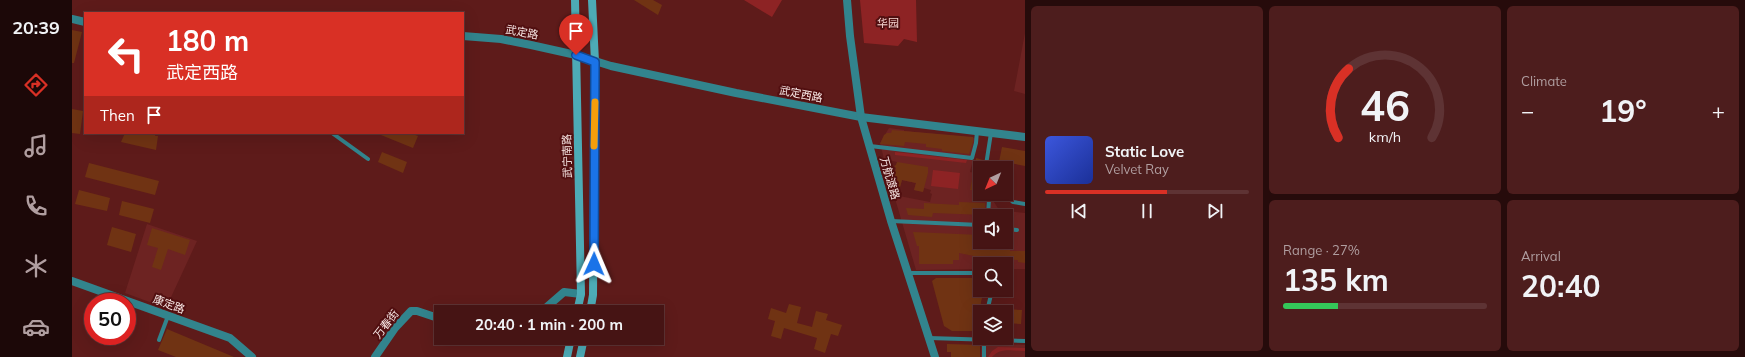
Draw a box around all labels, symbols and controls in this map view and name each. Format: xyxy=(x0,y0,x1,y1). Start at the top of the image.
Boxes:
pin xyxy=(559,14,593,55)
text: 20:39 xyxy=(12,16,60,39)
park label: 华园 xyxy=(877,16,899,30)
icon: arrive xyxy=(565,20,587,42)
street label: 武定路 xyxy=(505,22,539,42)
text: 180 m xyxy=(166,23,249,58)
icon: left xyxy=(100,28,152,80)
text: 武定西路 xyxy=(166,61,238,84)
icon: directions xyxy=(22,71,50,99)
text: Climate xyxy=(1521,73,1567,89)
text: 46 xyxy=(1360,79,1410,131)
street label: 武定西路 xyxy=(778,83,824,105)
text: 19° xyxy=(1599,92,1647,130)
text: − xyxy=(1521,97,1534,125)
text: + xyxy=(1712,97,1725,125)
icon: arrive xyxy=(143,104,165,126)
text: Then xyxy=(100,106,135,125)
text: km/h xyxy=(1369,128,1401,146)
icon: music xyxy=(22,132,50,160)
street label: 武宁南路 xyxy=(560,134,574,178)
text: Static Love xyxy=(1105,142,1184,161)
street label: 万航渡路 xyxy=(877,155,903,201)
north arrow xyxy=(973,161,1013,201)
map controls xyxy=(973,161,1013,345)
text: Velvet Ray xyxy=(1105,161,1169,177)
icon: phone xyxy=(22,192,50,220)
icon: previous xyxy=(1068,200,1090,222)
icon: pause xyxy=(1136,200,1158,222)
icon: next xyxy=(1204,200,1226,222)
button: sound xyxy=(973,209,1013,249)
text: Range · 27% xyxy=(1283,242,1360,258)
position arrow xyxy=(573,243,615,285)
text: Arrival xyxy=(1521,248,1561,264)
icon: climate xyxy=(22,252,50,280)
button: search xyxy=(973,257,1013,297)
text: 135 km xyxy=(1283,261,1389,299)
text: 20:40 xyxy=(1521,267,1600,305)
street label: 康定路 xyxy=(151,292,187,316)
speed limit sign: 50 xyxy=(84,293,136,345)
button: layers xyxy=(973,305,1013,345)
street label: 万春街 xyxy=(370,307,402,341)
icon: car xyxy=(22,313,50,341)
text: 20:40 · 1 min · 200 m xyxy=(475,315,623,334)

